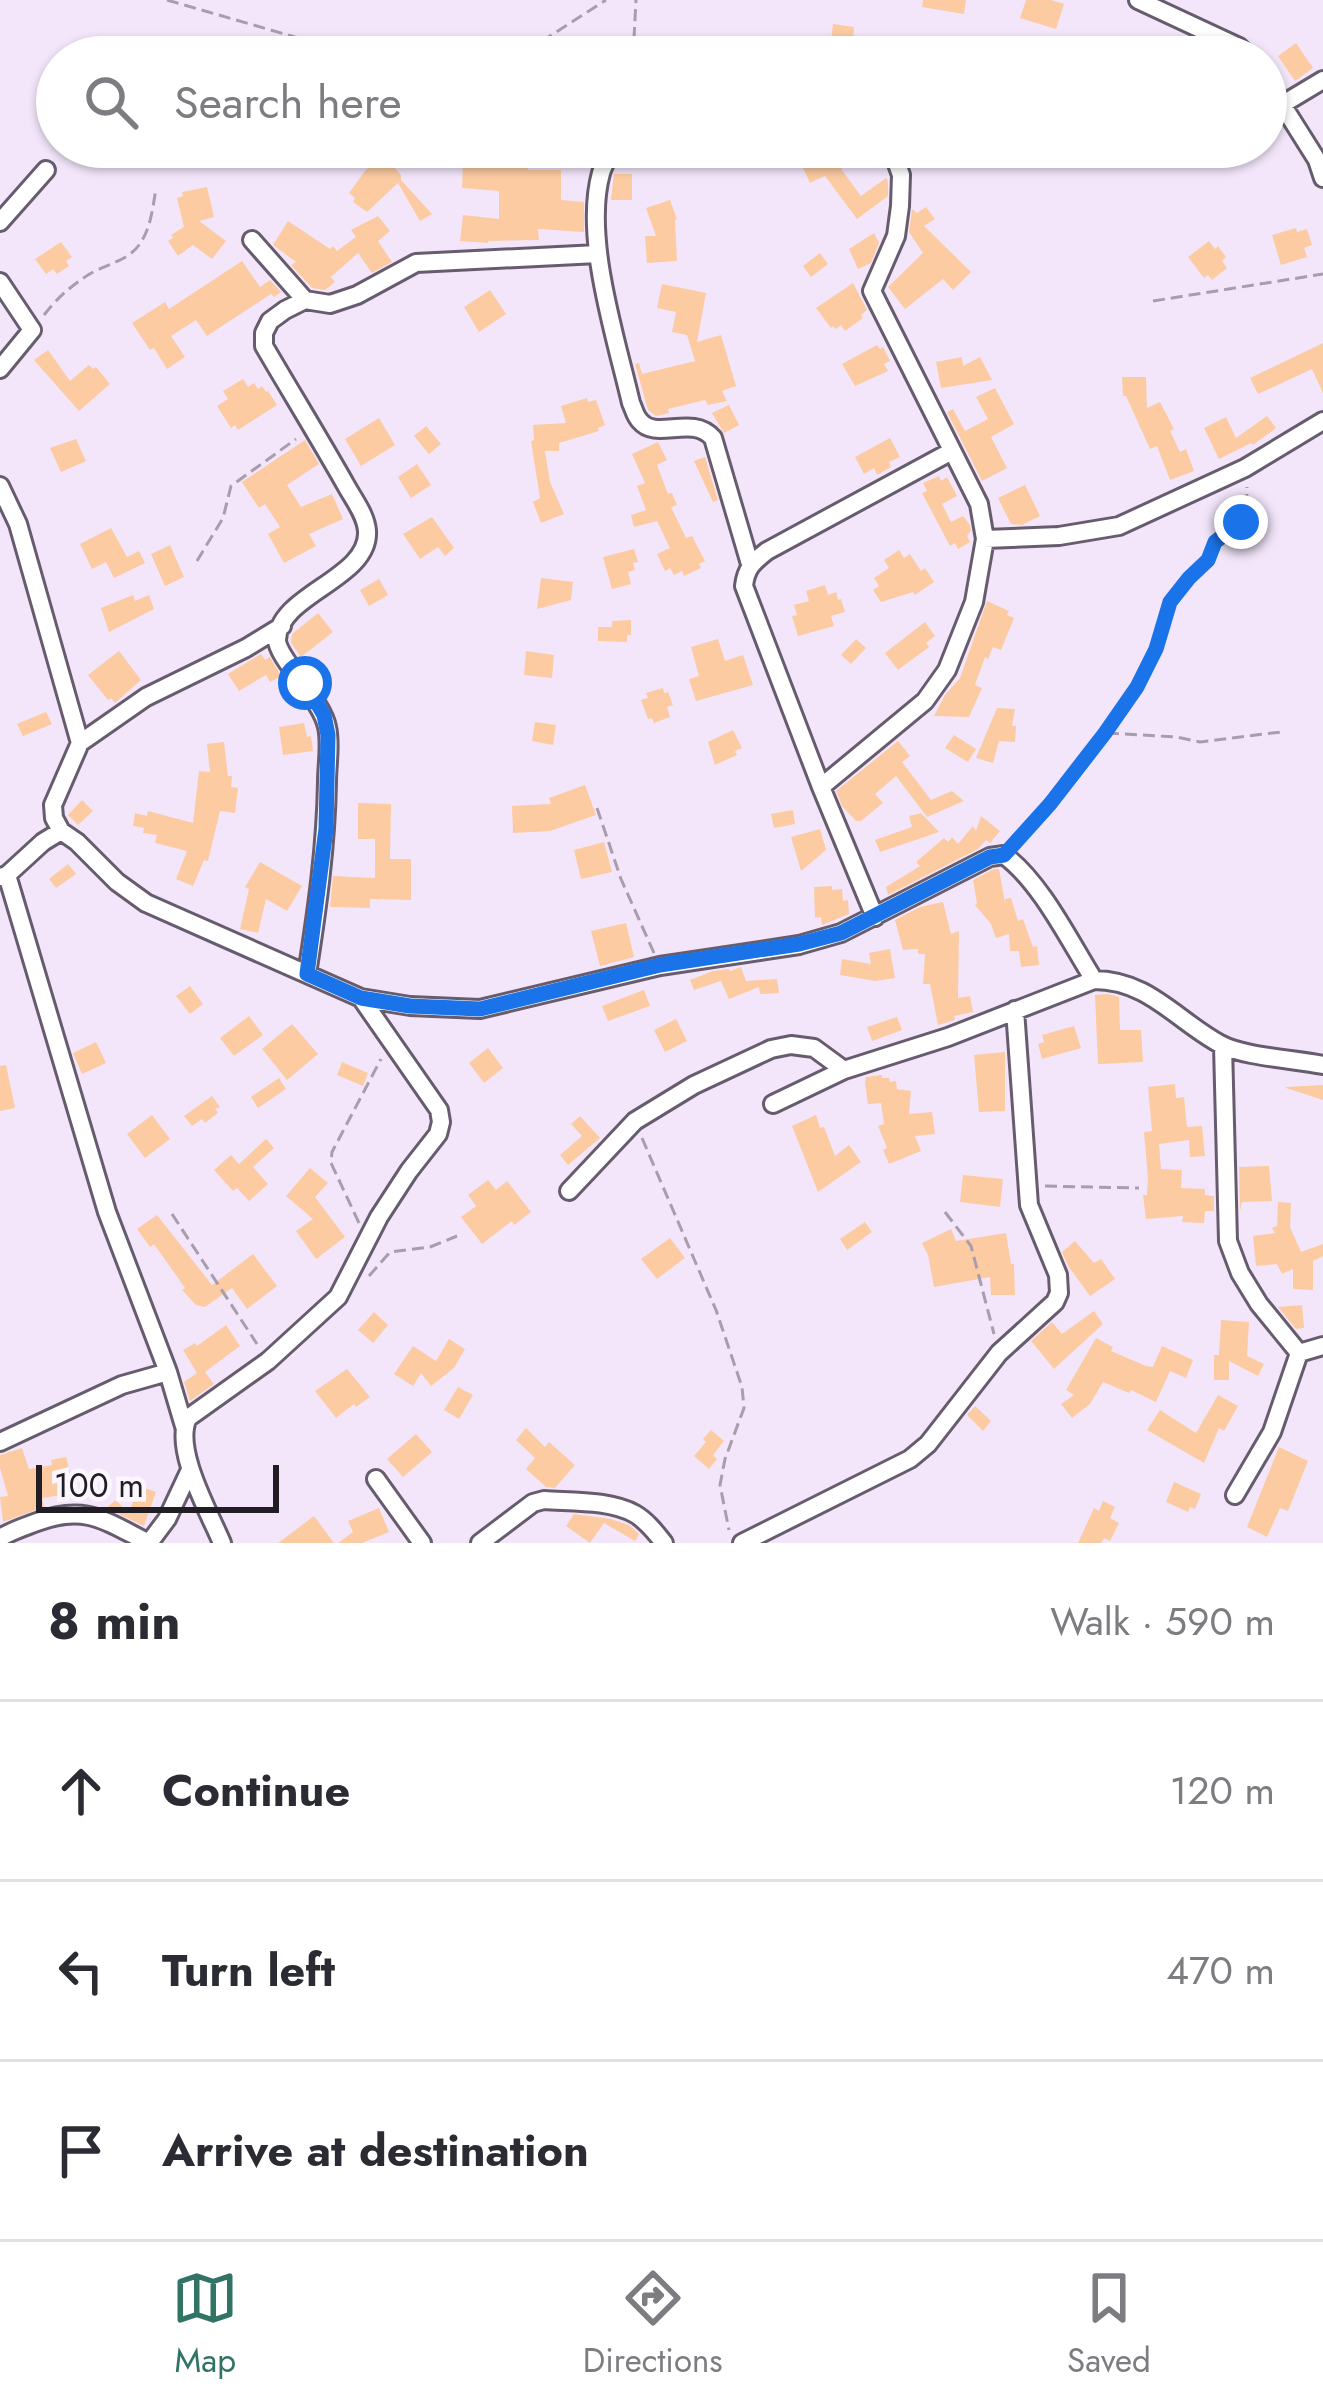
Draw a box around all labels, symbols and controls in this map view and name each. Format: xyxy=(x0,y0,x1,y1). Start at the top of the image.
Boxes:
search box xyxy=(36,36,1287,168)
icon: search xyxy=(78,69,144,135)
text: Search here xyxy=(174,70,402,135)
route end xyxy=(1214,495,1268,549)
route start xyxy=(278,656,332,710)
scale bar xyxy=(36,1459,279,1512)
text: 100 m xyxy=(54,1462,144,1509)
text: 8 min xyxy=(48,1584,181,1658)
text: Walk · 590 m xyxy=(1050,1593,1275,1650)
icon: ahead xyxy=(48,1758,114,1824)
text: Continue xyxy=(162,1758,350,1823)
text: 120 m xyxy=(1170,1762,1275,1819)
icon: left xyxy=(48,1938,114,2004)
text: Turn left xyxy=(162,1938,335,2003)
text: 470 m xyxy=(1166,1942,1275,1999)
icon: arrive xyxy=(48,2118,114,2184)
text: Arrive at destination xyxy=(162,2118,589,2183)
tab: Map xyxy=(172,2265,238,2384)
tab: Directions xyxy=(583,2265,723,2384)
tab: Saved xyxy=(1067,2265,1151,2384)

